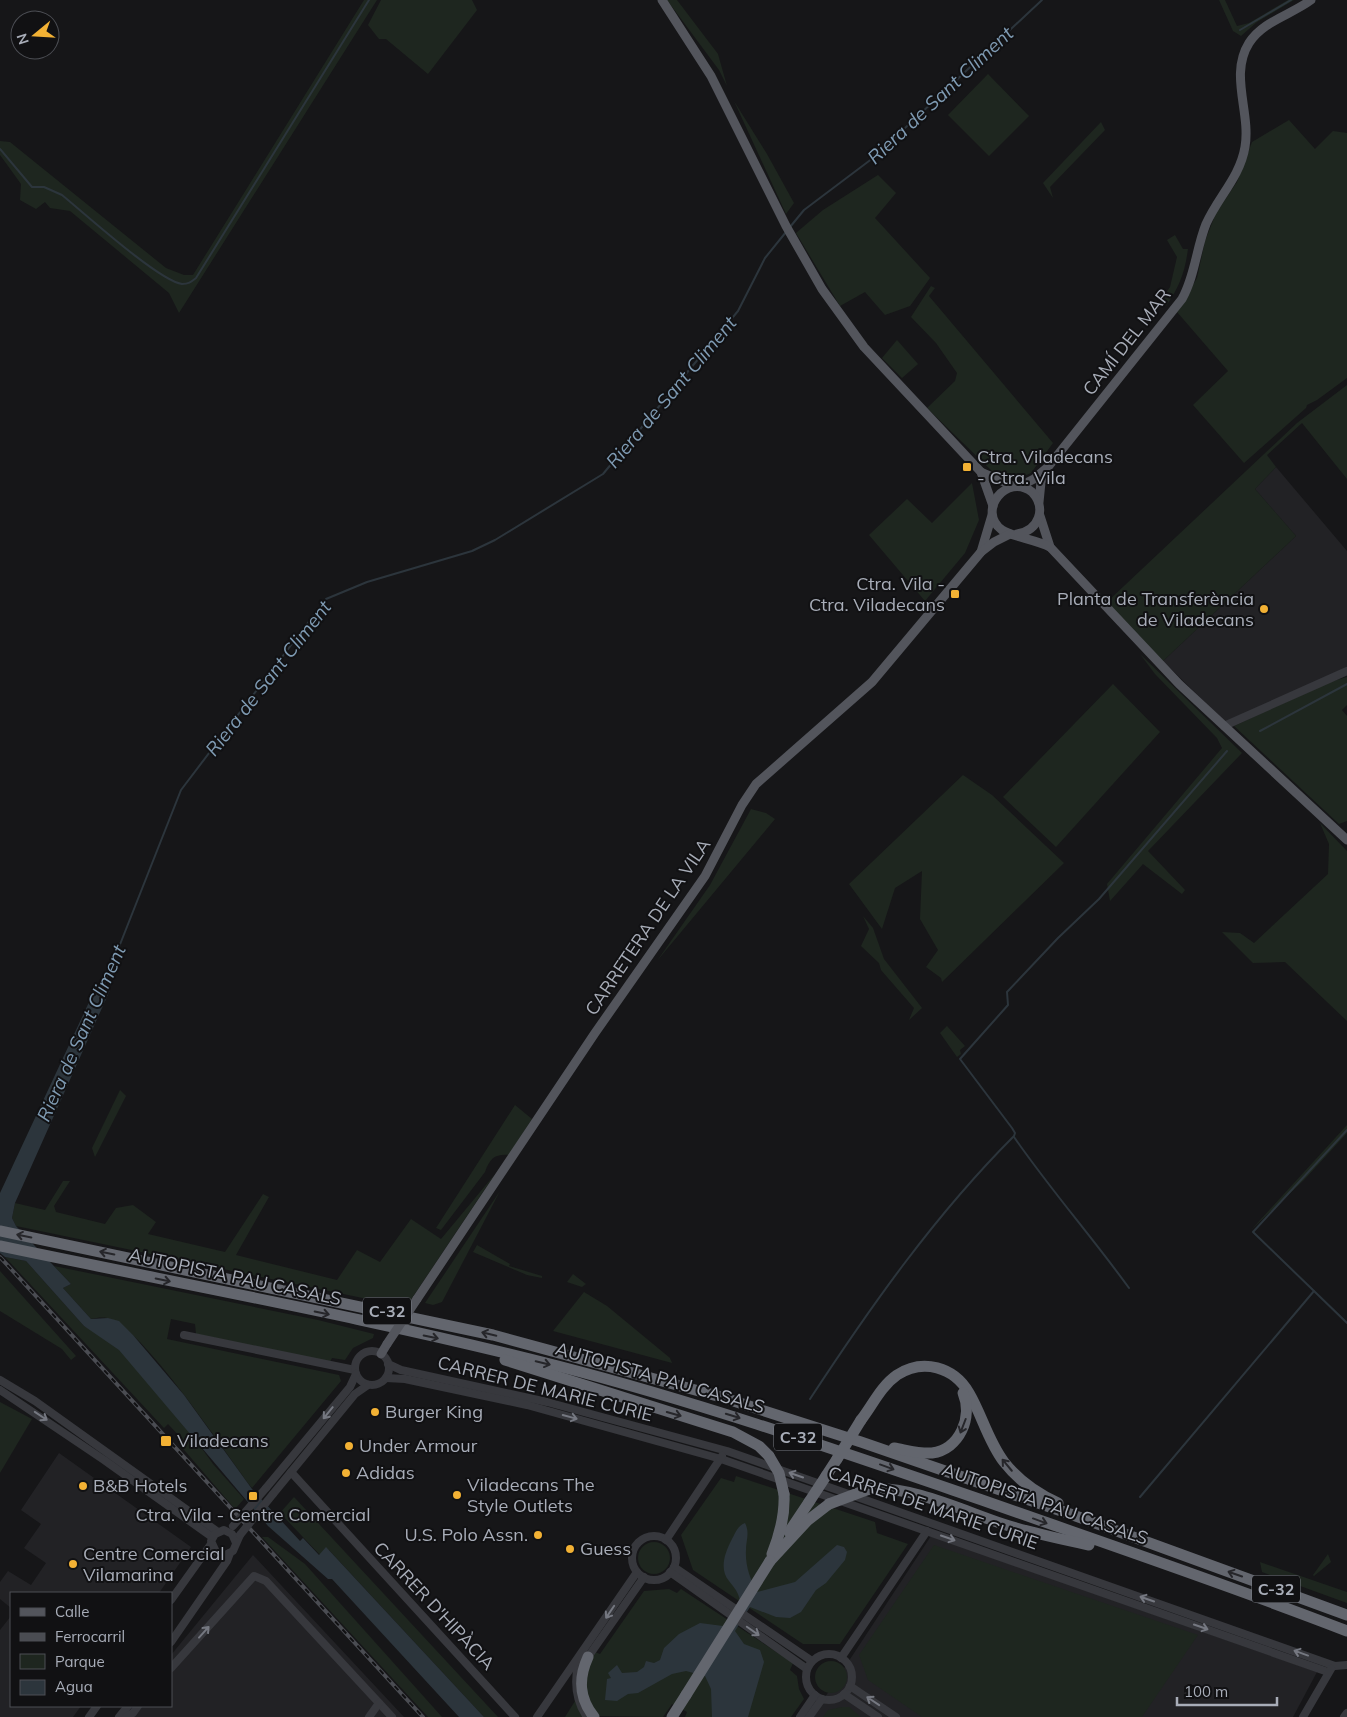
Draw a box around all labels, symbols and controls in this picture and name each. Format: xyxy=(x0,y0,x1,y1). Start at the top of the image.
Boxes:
north arrow xyxy=(10,10,60,60)
water label: Riera de Sant Climent xyxy=(862,20,1019,169)
text: N xyxy=(12,31,33,47)
street label: CAMÍ DEL MAR xyxy=(1078,284,1176,400)
water label: Riera de Sant Climent xyxy=(601,310,742,473)
place label: Ctra. Viladecans - Ctra. Vila xyxy=(977,445,1113,489)
marker: Ctra. Viladecans - Ctra. Vila xyxy=(961,461,973,473)
place label: Ctra. Vila - Ctra. Viladecans xyxy=(809,572,945,616)
place label: Planta de Transferència de Viladecans xyxy=(1057,587,1254,631)
marker: Ctra. Vila - Ctra. Viladecans xyxy=(949,588,961,600)
water label: Riera de Sant Climent xyxy=(200,594,337,761)
marker: Planta de Transferència de Viladecans xyxy=(1258,603,1270,615)
street label: CARRETERA DE LA VILA xyxy=(580,834,715,1019)
water label: Riera de Sant Climent xyxy=(31,940,131,1125)
one-way arrow xyxy=(17,1231,33,1240)
street label: AUTOPISTA PAU CASALS xyxy=(127,1243,343,1310)
one-way arrow xyxy=(99,1248,115,1257)
one-way arrow xyxy=(154,1276,170,1285)
road number: C-32 xyxy=(363,1298,411,1324)
one-way arrow xyxy=(313,1309,329,1319)
one-way arrow xyxy=(481,1329,497,1338)
one-way arrow xyxy=(423,1333,439,1342)
street label: AUTOPISTA PAU CASALS xyxy=(553,1337,767,1418)
street label: CARRER DE MARIE CURIE xyxy=(435,1351,655,1426)
one-way arrow xyxy=(534,1359,550,1368)
place label: Burger King xyxy=(385,1400,483,1423)
marker: Burger King xyxy=(369,1406,381,1418)
one-way arrow xyxy=(323,1407,334,1420)
one-way arrow xyxy=(665,1409,681,1419)
one-way arrow xyxy=(34,1411,48,1421)
one-way arrow xyxy=(561,1412,577,1422)
one-way arrow xyxy=(724,1412,740,1422)
one-way arrow xyxy=(958,1418,967,1433)
road number: C-32 xyxy=(774,1424,822,1450)
place label: Viladecans xyxy=(177,1429,269,1452)
marker: Viladecans xyxy=(159,1434,173,1448)
place label: Under Armour xyxy=(359,1434,478,1457)
marker: Under Armour xyxy=(343,1440,355,1452)
street label: AUTOPISTA PAU CASALS xyxy=(939,1457,1151,1550)
one-way arrow xyxy=(1001,1459,1012,1472)
place label: Adidas xyxy=(356,1461,415,1484)
street label: CARRER DE MARIE CURIE xyxy=(825,1461,1041,1554)
one-way arrow xyxy=(879,1463,894,1472)
marker: Adidas xyxy=(340,1467,352,1479)
one-way arrow xyxy=(789,1470,804,1479)
place label: Viladecans The Style Outlets xyxy=(467,1473,595,1517)
place label: B&B Hotels xyxy=(93,1474,188,1497)
marker: B&B Hotels xyxy=(77,1480,89,1492)
marker: Viladecans The Style Outlets xyxy=(451,1489,463,1501)
marker: Ctra. Vila - Centre Comercial xyxy=(247,1490,259,1502)
place label: Ctra. Vila - Centre Comercial xyxy=(136,1503,370,1526)
one-way arrow xyxy=(1032,1517,1048,1526)
place label: U.S. Polo Assn. xyxy=(405,1523,528,1546)
marker: U.S. Polo Assn. xyxy=(532,1529,544,1541)
one-way arrow xyxy=(940,1534,956,1543)
street label: CARRER D'HIPÀCIA xyxy=(369,1537,500,1675)
place label: Guess xyxy=(580,1537,631,1560)
place label: Centre Comercial Vilamarina xyxy=(83,1542,224,1586)
marker: Guess xyxy=(564,1543,576,1555)
marker: Centre Comercial Vilamarina xyxy=(67,1558,79,1570)
one-way arrow xyxy=(1228,1569,1244,1579)
road number: C-32 xyxy=(1252,1576,1300,1602)
legend xyxy=(10,1592,172,1707)
one-way arrow xyxy=(1140,1594,1156,1603)
text: Calle xyxy=(55,1602,89,1621)
one-way arrow xyxy=(604,1605,615,1619)
one-way arrow xyxy=(1192,1623,1208,1632)
one-way arrow xyxy=(198,1626,210,1639)
one-way arrow xyxy=(746,1626,760,1636)
text: Ferrocarril xyxy=(55,1627,125,1646)
one-way arrow xyxy=(1293,1648,1309,1658)
text: Parque xyxy=(55,1652,105,1671)
scale bar xyxy=(1177,1674,1277,1706)
text: Agua xyxy=(55,1677,93,1696)
text: 100 m xyxy=(1184,1682,1228,1701)
one-way arrow xyxy=(866,1696,880,1707)

